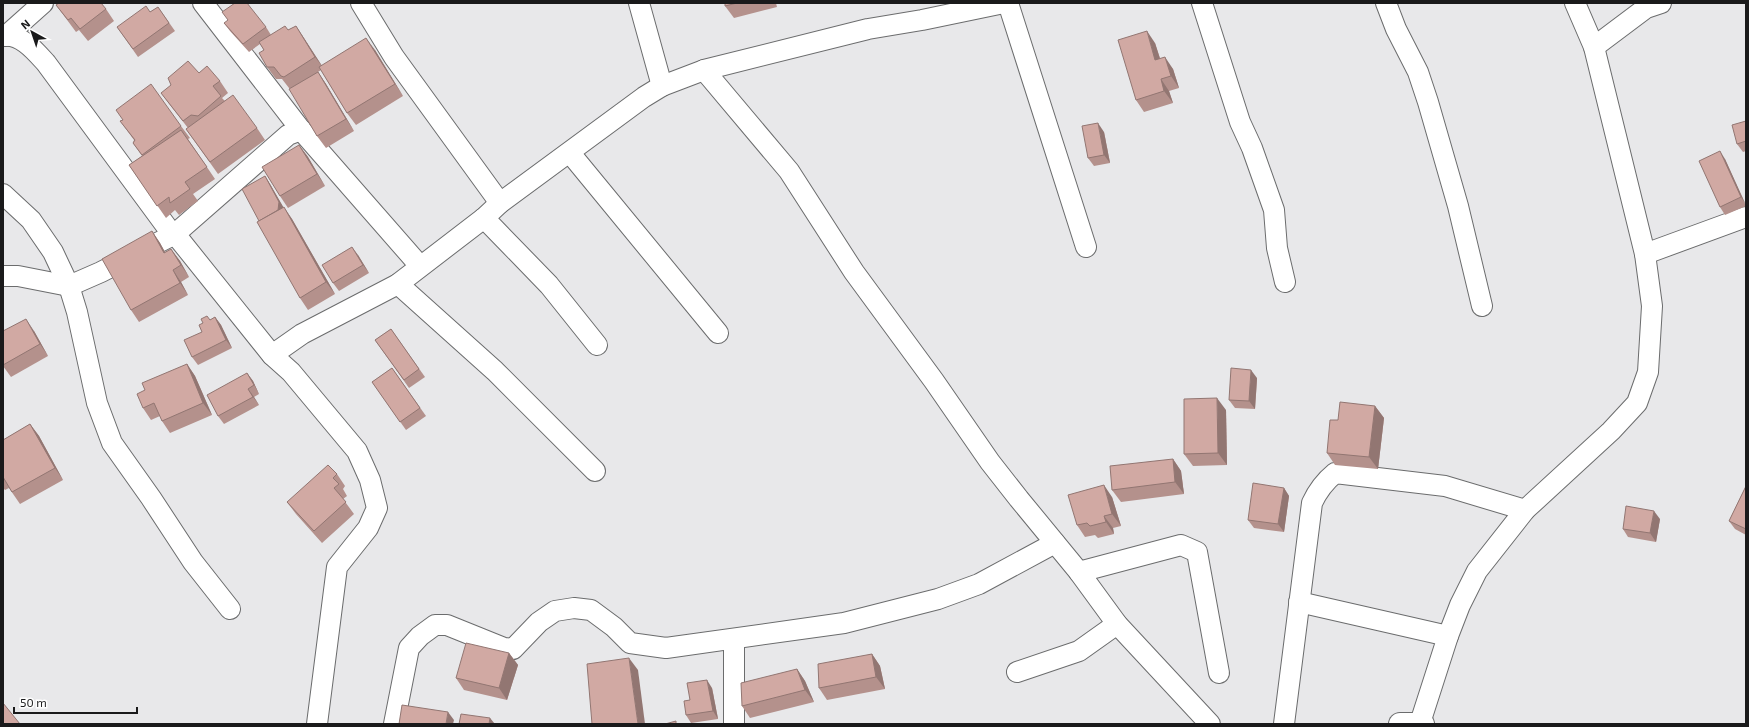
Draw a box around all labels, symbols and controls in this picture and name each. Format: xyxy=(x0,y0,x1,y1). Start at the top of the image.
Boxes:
north arrow xyxy=(12,12,52,52)
text: N xyxy=(18,16,33,31)
scale bar xyxy=(14,689,137,715)
text: 50 m xyxy=(20,695,47,709)

